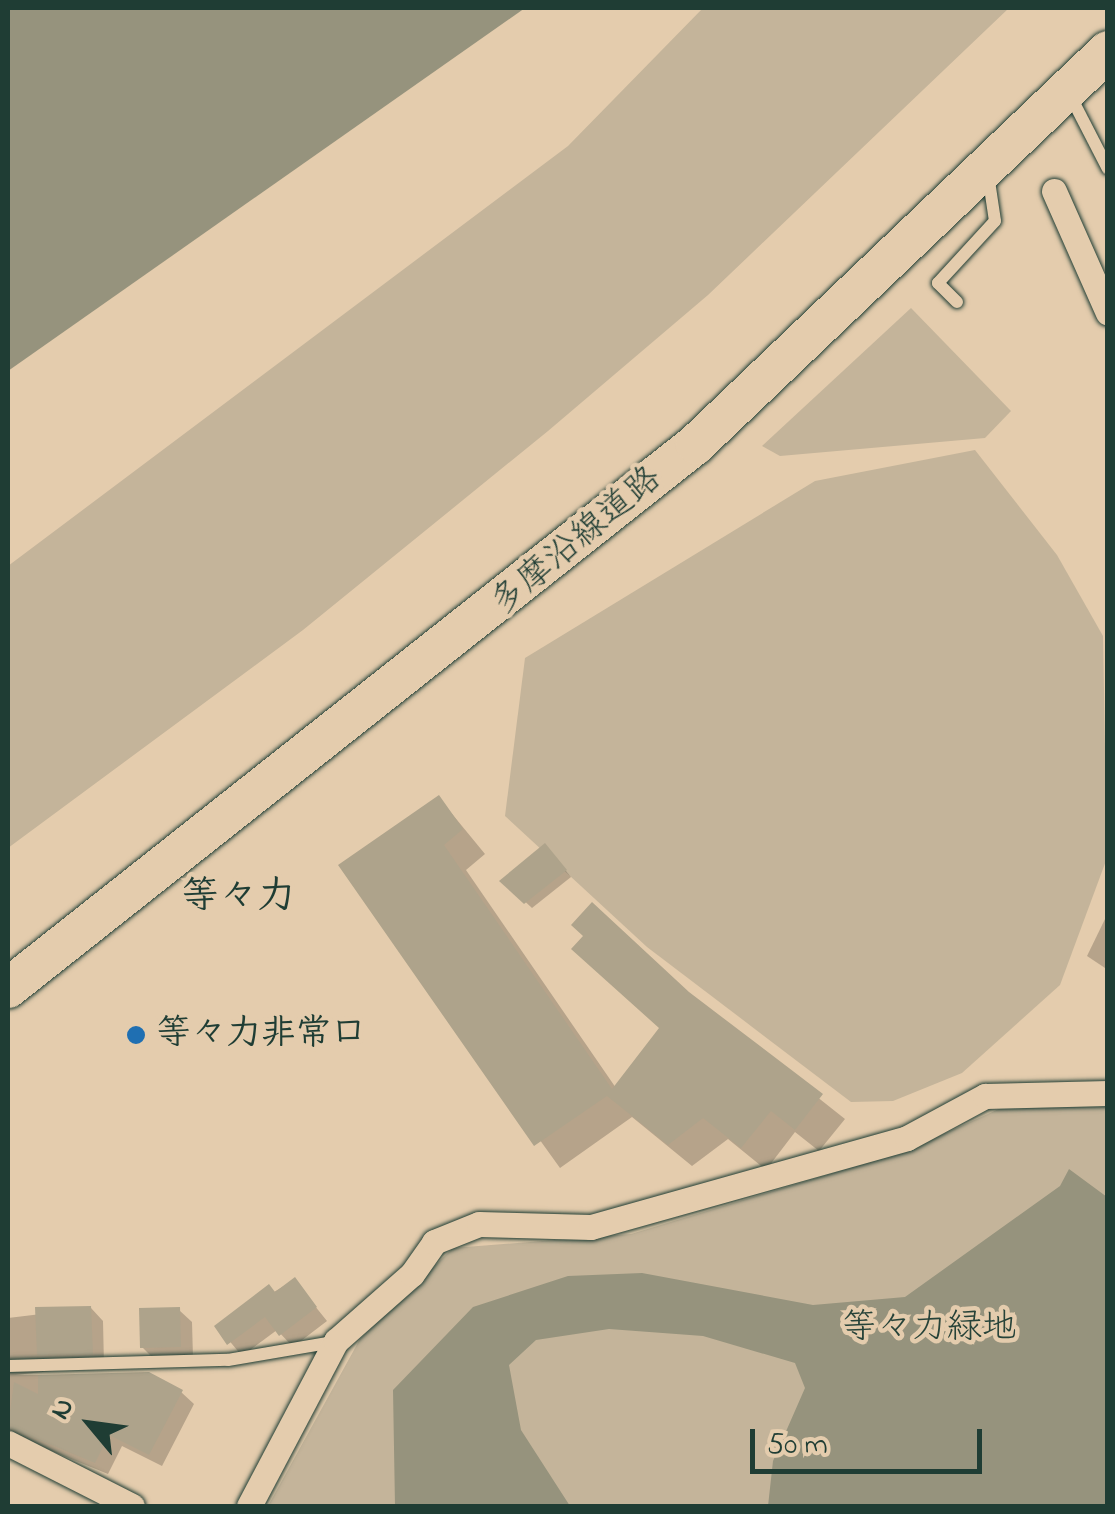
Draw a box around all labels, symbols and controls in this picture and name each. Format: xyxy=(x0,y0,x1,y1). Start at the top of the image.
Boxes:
street label: 多摩沿線道路 xyxy=(483,458,671,626)
district label: 等々力 xyxy=(181,876,295,922)
place label: 等々力非常口 xyxy=(156,1014,366,1056)
marker: 等々力非常口 xyxy=(125,1024,147,1046)
park label: 等々力緑地 xyxy=(842,1308,1016,1350)
north arrow xyxy=(40,1374,140,1474)
text: N xyxy=(41,1391,86,1427)
scale bar xyxy=(755,1409,988,1471)
text: 50 m xyxy=(767,1424,828,1468)

